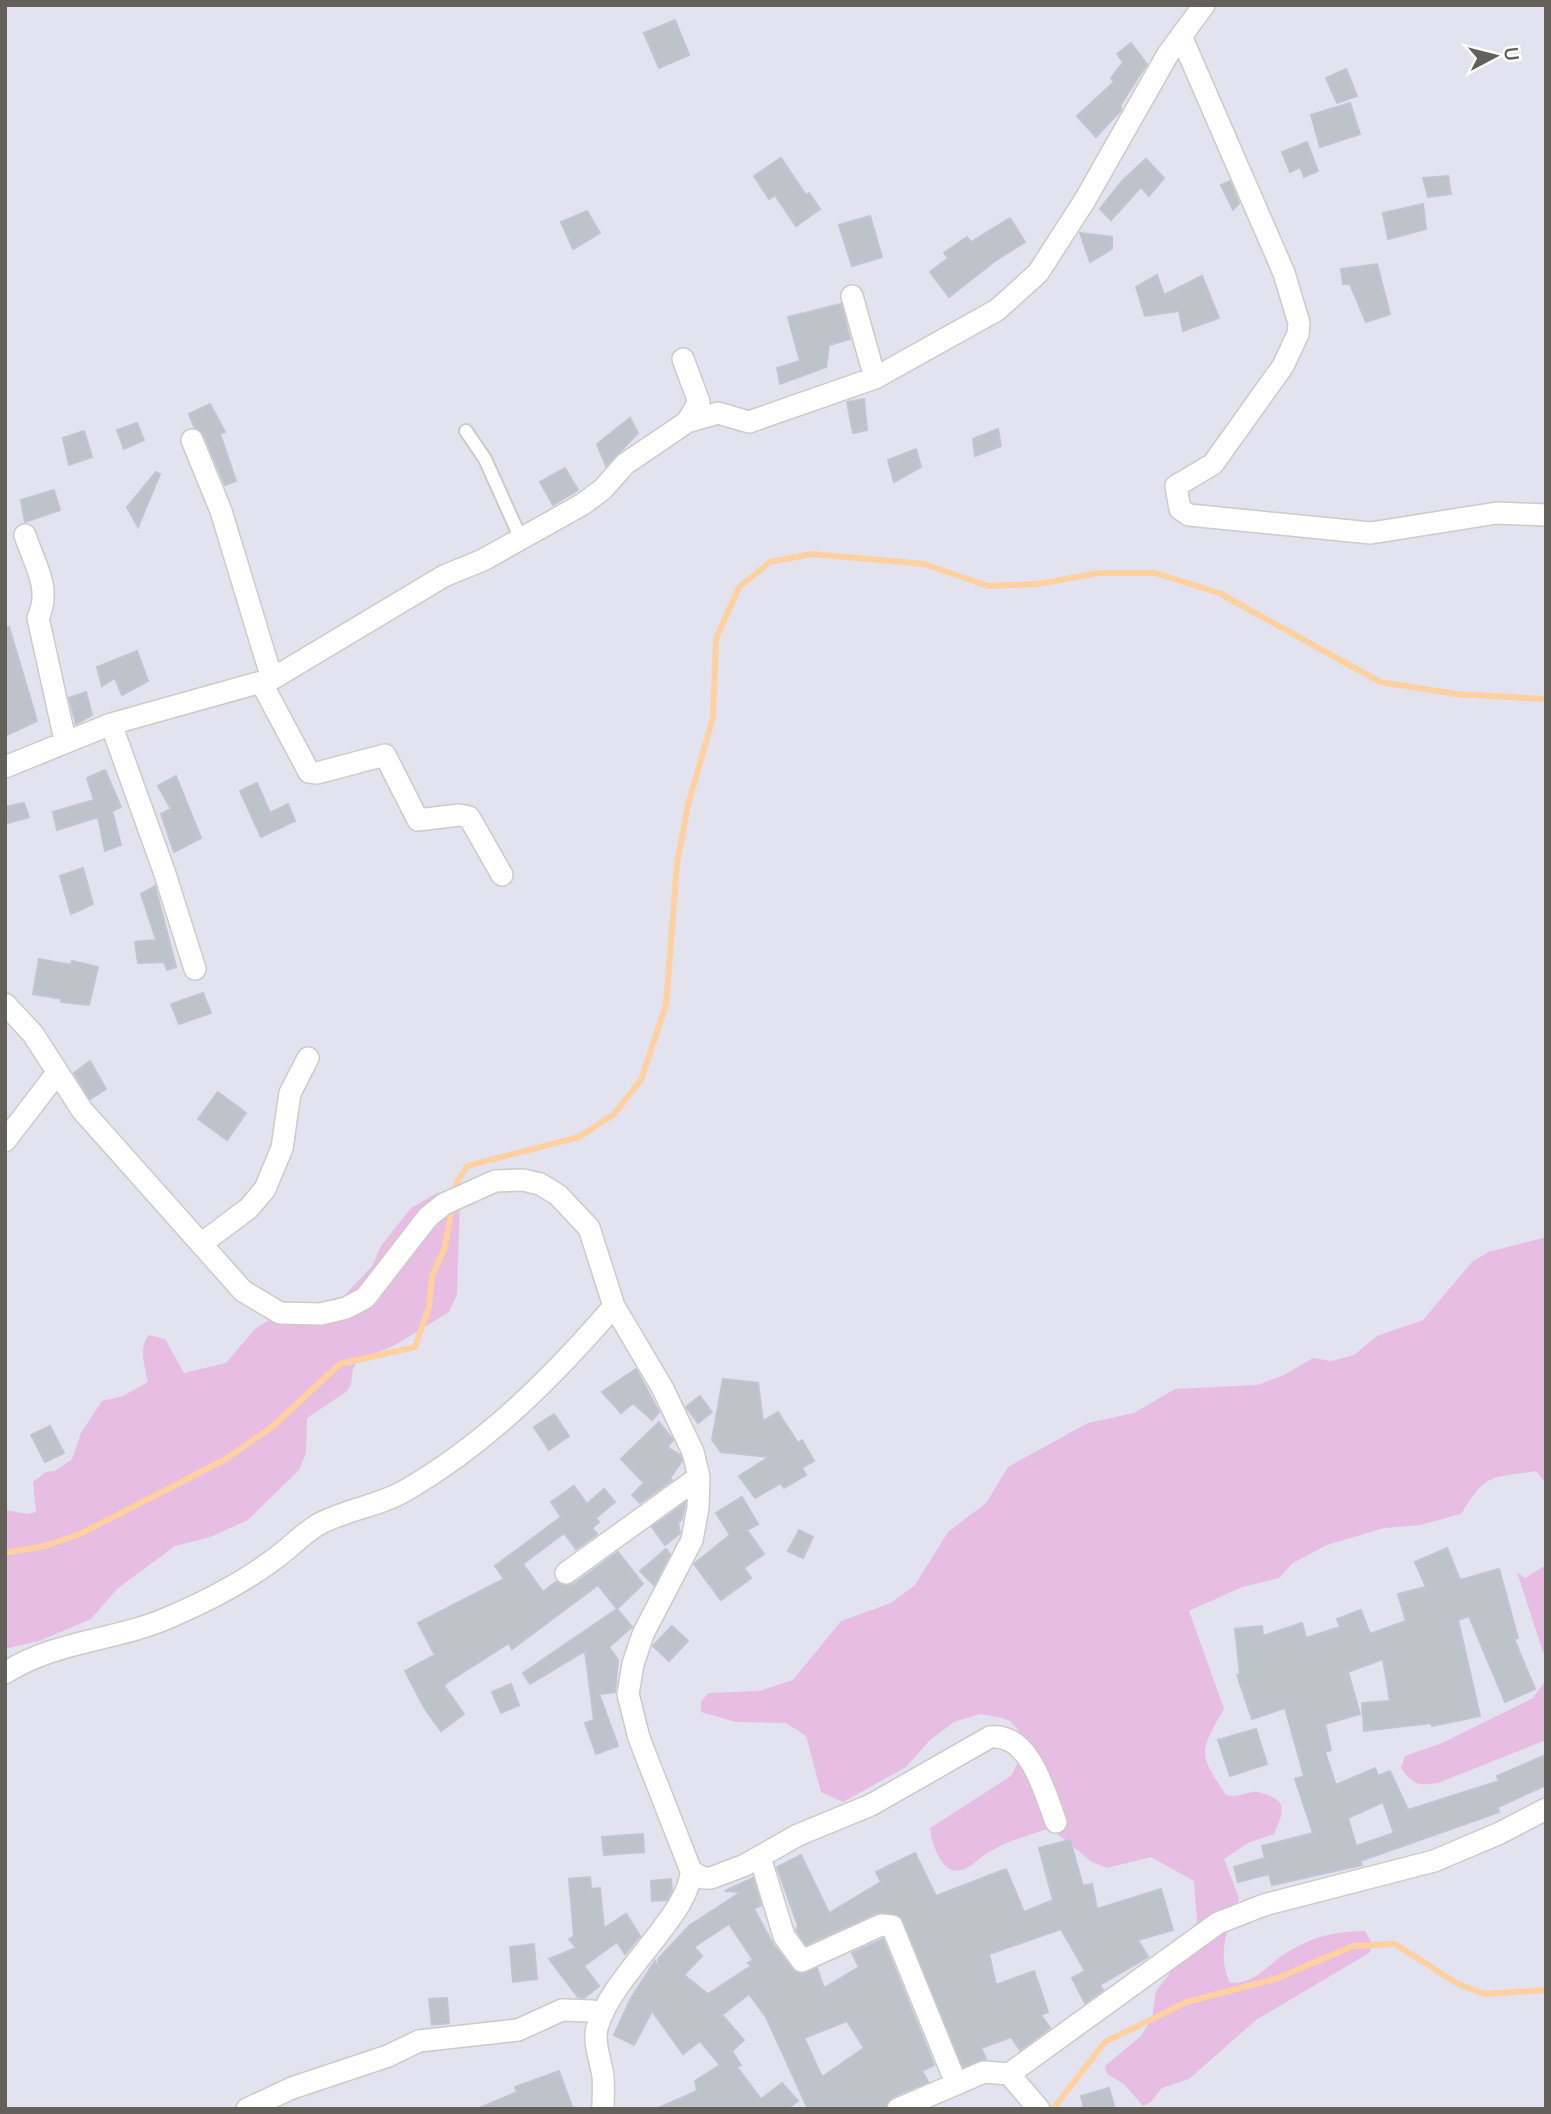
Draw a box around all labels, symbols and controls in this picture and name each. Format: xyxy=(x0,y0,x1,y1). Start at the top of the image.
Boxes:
north arrow xyxy=(1460,21,1530,91)
text: U xyxy=(1498,46,1526,62)

